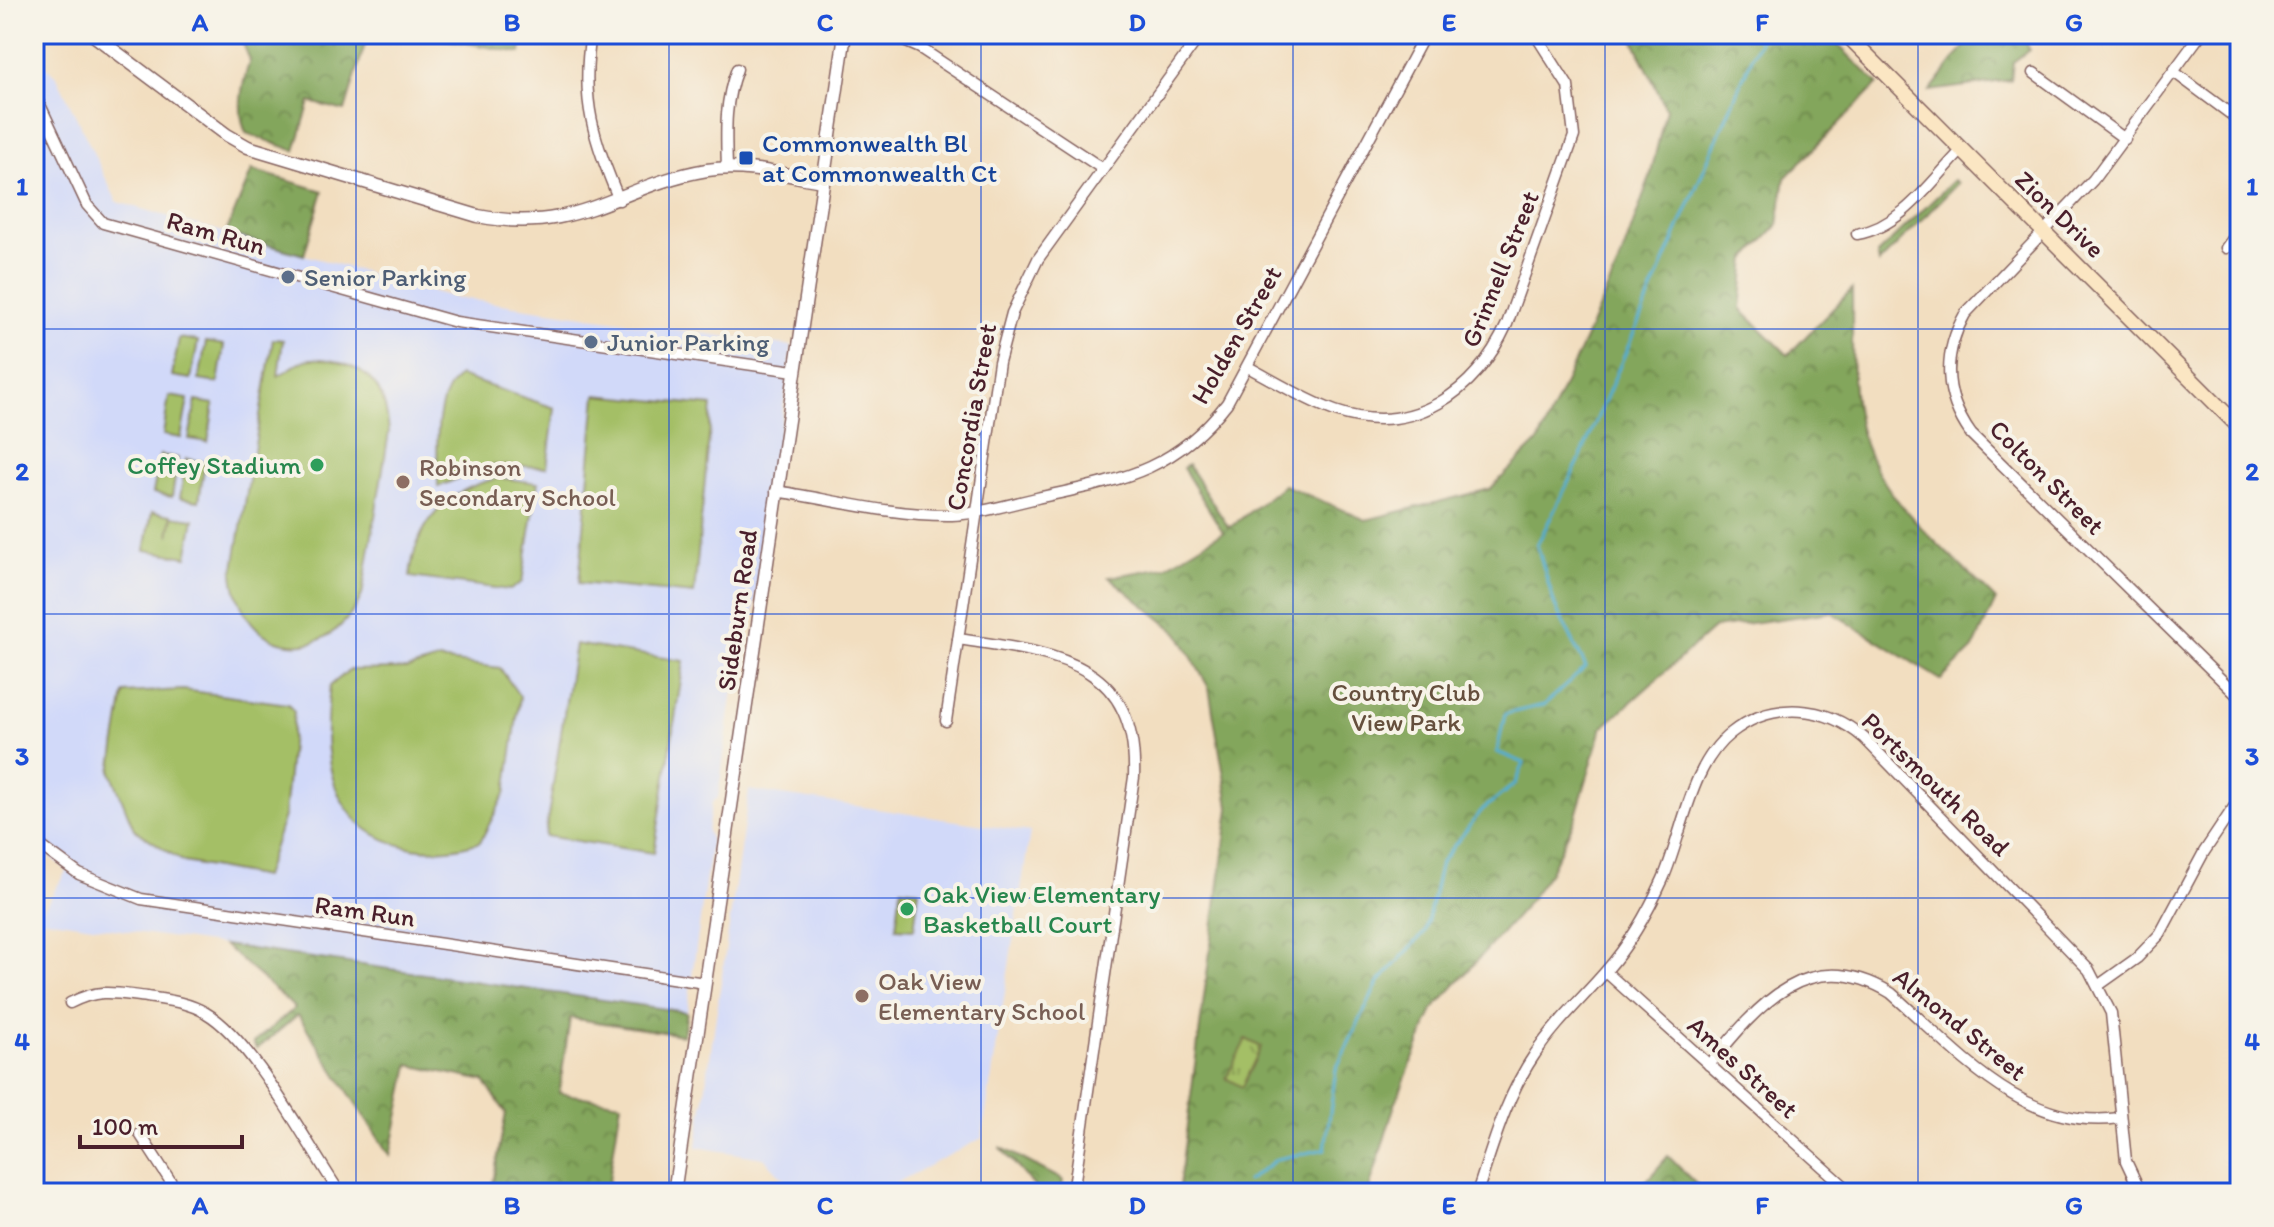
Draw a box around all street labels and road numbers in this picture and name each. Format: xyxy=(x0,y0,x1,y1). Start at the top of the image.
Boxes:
street label: Zion Drive xyxy=(2008,163,2112,265)
street label: Grinnell Street xyxy=(1454,186,1546,352)
street label: Ram Run xyxy=(163,204,269,262)
street label: Holden Street xyxy=(1184,260,1289,410)
street label: Concordia Street xyxy=(939,321,1003,513)
street label: Colton Street xyxy=(1983,413,2111,541)
street label: Sideburn Road xyxy=(710,527,764,693)
street label: Portsmouth Road xyxy=(1855,705,2017,863)
street label: Ram Run xyxy=(313,888,417,934)
street label: Almond Street xyxy=(1887,960,2033,1088)
street label: Ames Street xyxy=(1681,1009,1805,1125)

